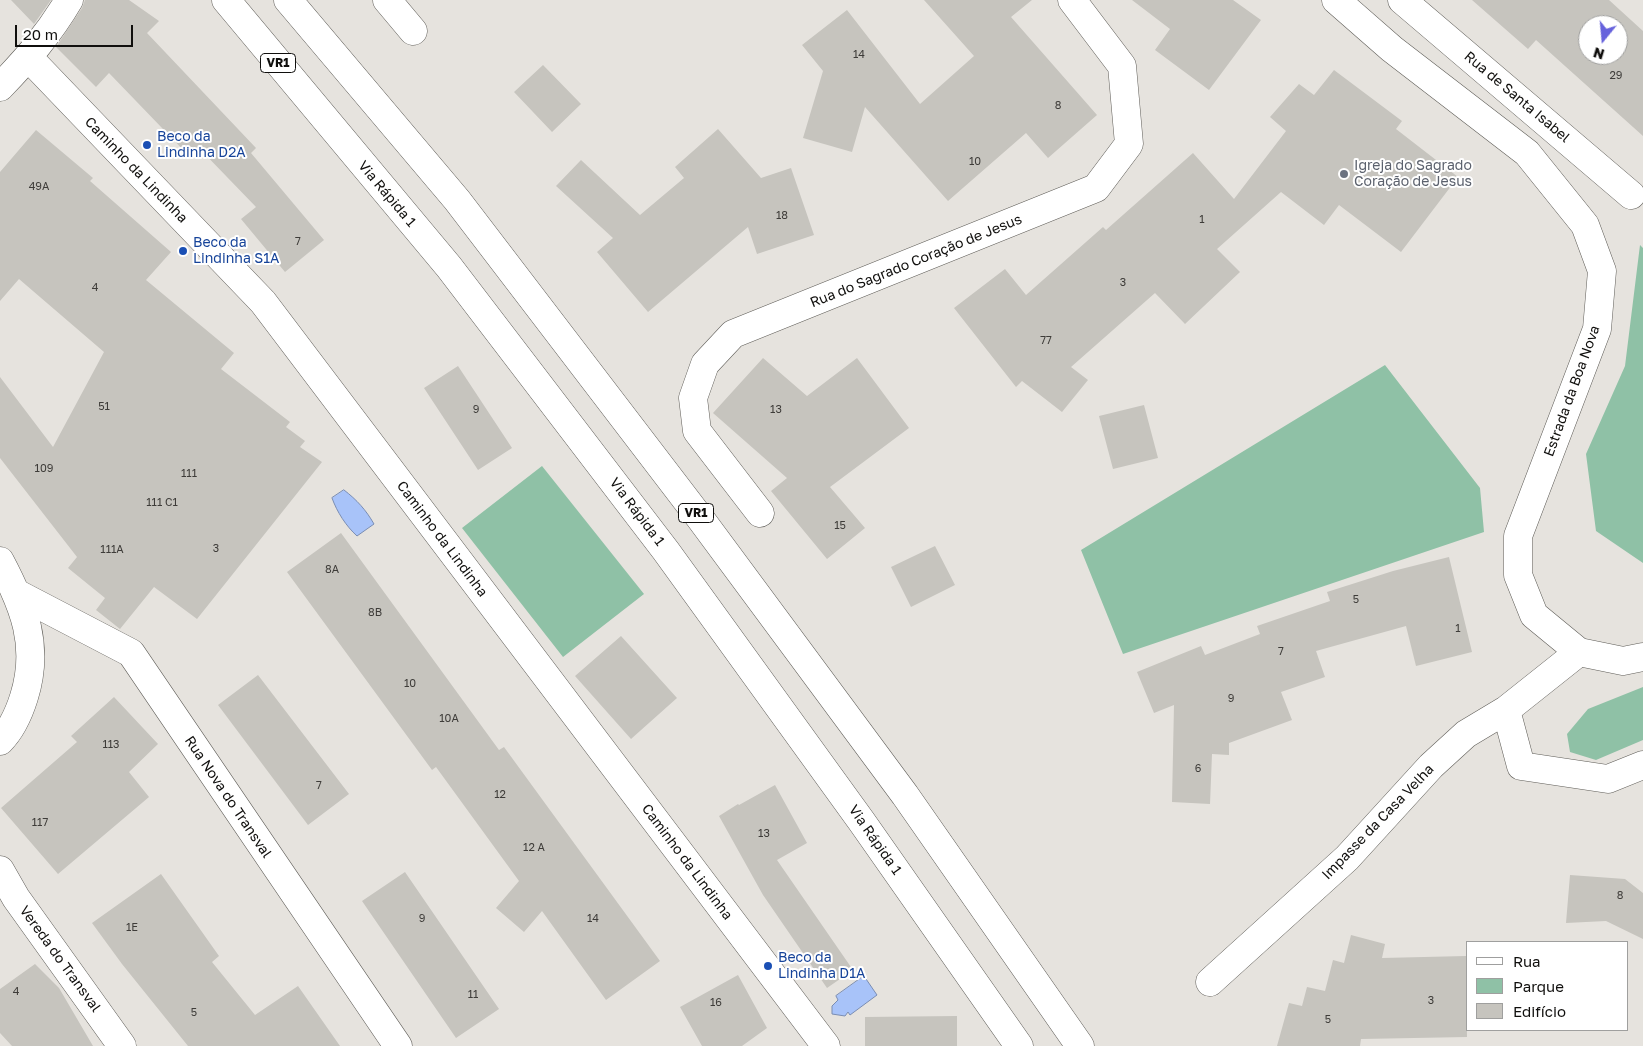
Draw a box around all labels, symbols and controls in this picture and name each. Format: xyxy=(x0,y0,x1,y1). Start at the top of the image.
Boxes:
scale bar xyxy=(18,15,135,47)
north arrow xyxy=(1578,15,1628,65)
text: 20 m xyxy=(23,25,58,43)
text: N xyxy=(1591,44,1606,64)
house number: 14 xyxy=(853,48,865,62)
street label: Rua de Santa Isabel xyxy=(1461,48,1573,146)
road number: VR1 xyxy=(260,54,296,72)
house number: 29 xyxy=(1609,69,1623,83)
house number: 8 xyxy=(1055,99,1061,113)
street label: Caminho da Lindinha xyxy=(81,114,191,226)
place label: Beco da Lindinha D2A xyxy=(157,129,246,162)
marker: Beco da Lindinha D2A xyxy=(141,139,153,151)
house number: 10 xyxy=(969,155,981,169)
street label: Via Rápida 1 xyxy=(355,158,419,230)
place label: Igreja do Sagrado Coração de Jesus xyxy=(1354,158,1472,190)
marker: Igreja do Sagrado Coração de Jesus xyxy=(1338,168,1350,180)
house number: 49A xyxy=(29,180,49,194)
house number: 18 xyxy=(776,209,788,223)
street label: Rua do Sagrado Coração de Jesus xyxy=(808,211,1024,311)
house number: 1 xyxy=(1199,213,1205,227)
place label: Beco da Lindinha S1A xyxy=(193,235,279,268)
house number: 7 xyxy=(295,235,301,249)
marker: Beco da Lindinha S1A xyxy=(177,245,189,257)
house number: 3 xyxy=(1120,276,1126,290)
house number: 4 xyxy=(92,281,98,295)
street label: Estrada da Boa Nova xyxy=(1540,323,1604,459)
house number: 77 xyxy=(1040,334,1052,348)
house number: 51 xyxy=(98,400,110,414)
house number: 9 xyxy=(473,403,479,417)
house number: 13 xyxy=(770,403,782,417)
house number: 109 xyxy=(35,462,53,476)
house number: 111 xyxy=(181,467,197,481)
street label: Via Rápida 1 xyxy=(606,475,668,549)
street label: Caminho da Lindinha xyxy=(393,478,491,600)
house number: 111 C1 xyxy=(146,496,178,510)
road number: VR1 xyxy=(678,503,714,522)
house number: 15 xyxy=(834,519,846,533)
house number: 3 xyxy=(213,542,219,556)
house number: 111A xyxy=(100,543,124,557)
house number: 8A xyxy=(325,563,339,577)
house number: 5 xyxy=(1353,593,1359,607)
house number: 8B xyxy=(368,606,382,620)
house number: 1 xyxy=(1455,622,1461,636)
house number: 7 xyxy=(1278,645,1284,659)
house number: 10 xyxy=(404,677,416,691)
house number: 9 xyxy=(1228,692,1234,706)
house number: 10A xyxy=(439,712,459,726)
street label: Rua Nova do Transval xyxy=(181,733,275,861)
house number: 113 xyxy=(102,738,120,752)
street label: Impasse da Casa Velha xyxy=(1319,761,1437,883)
house number: 6 xyxy=(1195,762,1201,776)
house number: 7 xyxy=(316,779,322,793)
house number: 12 xyxy=(494,788,506,802)
street label: Caminho da Lindinha xyxy=(638,801,736,923)
street label: Via Rápida 1 xyxy=(845,802,905,878)
house number: 117 xyxy=(32,816,48,830)
house number: 13 xyxy=(758,827,770,841)
house number: 12 A xyxy=(523,841,545,855)
house number: 8 xyxy=(1617,889,1623,903)
street label: Vereda do Transval xyxy=(16,903,104,1015)
house number: 9 xyxy=(419,912,425,926)
house number: 14 xyxy=(587,912,599,926)
house number: 1E xyxy=(126,921,138,935)
legend xyxy=(1466,941,1628,1031)
place label: Beco da Lindinha D1A xyxy=(778,950,865,982)
text: Rua xyxy=(1513,952,1540,970)
marker: Beco da Lindinha D1A xyxy=(762,960,774,972)
text: Parque xyxy=(1513,977,1564,995)
house number: 4 xyxy=(13,985,19,999)
house number: 11 xyxy=(468,988,478,1002)
house number: 3 xyxy=(1428,994,1434,1008)
house number: 16 xyxy=(710,996,722,1010)
text: Edifício xyxy=(1513,1002,1566,1020)
house number: 5 xyxy=(191,1006,197,1020)
house number: 5 xyxy=(1325,1013,1331,1027)

